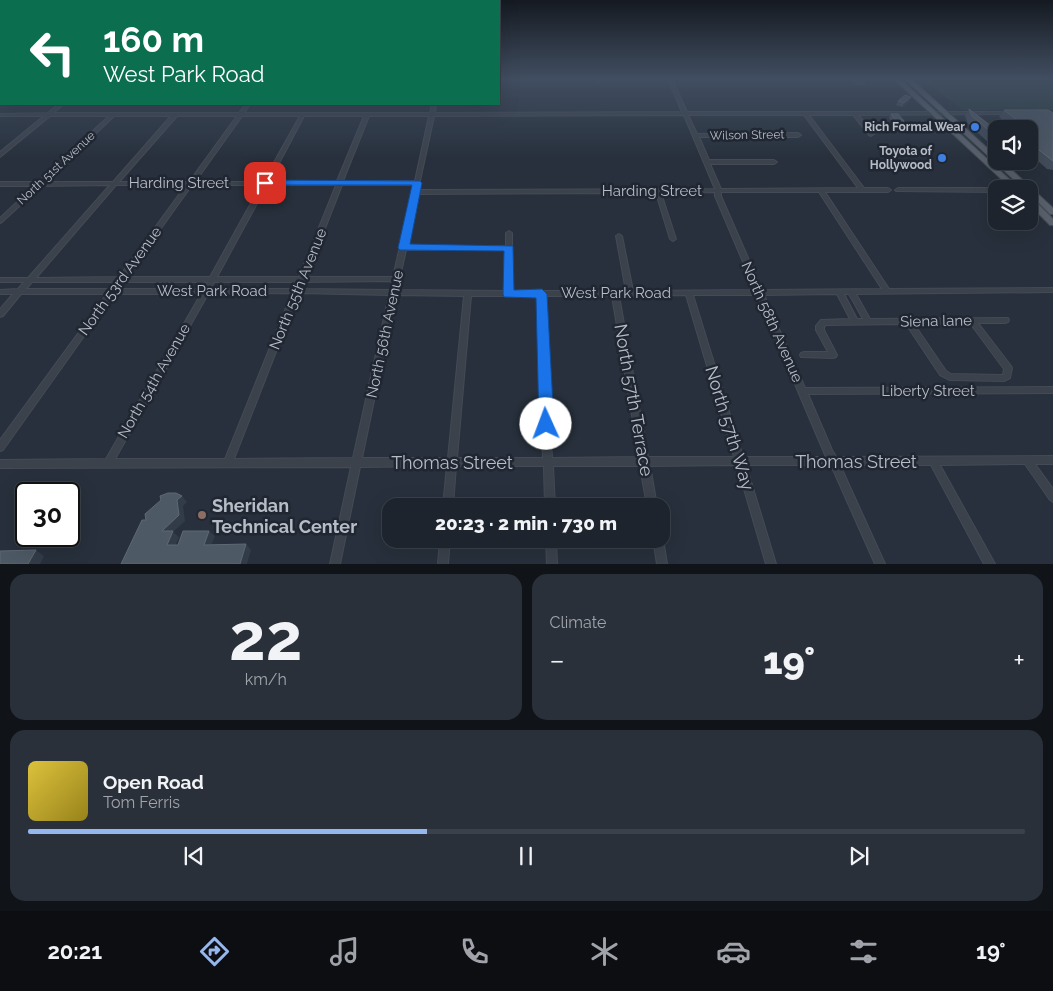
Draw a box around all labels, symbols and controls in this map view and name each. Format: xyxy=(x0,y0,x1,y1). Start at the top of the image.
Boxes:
text: 160 m xyxy=(103,19,204,60)
icon: left xyxy=(20,20,85,85)
text: West Park Road xyxy=(103,61,264,87)
place label: Rich Formal Wear xyxy=(864,120,965,134)
map controls xyxy=(988,120,1038,230)
button: sound xyxy=(988,120,1038,170)
marker: Rich Formal Wear xyxy=(969,121,981,133)
street label: Wilson Street xyxy=(710,127,784,143)
street label: North 51st Avenue xyxy=(14,128,98,208)
place label: Toyota of Hollywood xyxy=(870,144,933,172)
marker: Toyota of Hollywood xyxy=(936,152,948,164)
pin xyxy=(244,162,286,204)
icon: arrive xyxy=(251,169,279,197)
street label: Harding Street xyxy=(129,174,229,192)
button: layers xyxy=(988,180,1038,230)
street label: Harding Street xyxy=(602,182,702,200)
street label: North 53rd Avenue xyxy=(75,223,166,339)
street label: North 55th Avenue xyxy=(265,225,331,352)
street label: North 58th Avenue xyxy=(737,259,807,385)
street label: North 56th Avenue xyxy=(363,268,407,400)
street label: West Park Road xyxy=(157,282,267,300)
street label: West Park Road xyxy=(561,284,671,302)
street label: Siena lane xyxy=(900,311,972,331)
street label: North 54th Avenue xyxy=(114,320,194,442)
street label: North 57th Terrace xyxy=(610,322,658,478)
street label: North 57th Way xyxy=(701,363,759,493)
street label: Liberty Street xyxy=(881,382,975,400)
position arrow xyxy=(519,397,571,449)
street label: Thomas Street xyxy=(795,451,917,472)
street label: Thomas Street xyxy=(391,452,513,473)
speed limit sign: 30 xyxy=(15,482,80,547)
place label: Sheridan Technical Center xyxy=(212,495,357,537)
marker: Sheridan Technical Center xyxy=(196,509,208,521)
text: 20:23 · 2 min · 730 m xyxy=(435,512,617,534)
text: 22 xyxy=(229,599,302,675)
text: Climate xyxy=(550,613,606,632)
text: 19° xyxy=(763,638,815,683)
text: − xyxy=(550,644,565,677)
text: + xyxy=(1013,644,1025,677)
text: km/h xyxy=(245,670,287,689)
text: Open Road xyxy=(103,771,204,793)
text: Tom Ferris xyxy=(103,793,180,812)
icon: previous xyxy=(180,842,208,870)
icon: pause xyxy=(512,842,540,870)
icon: next xyxy=(845,842,873,870)
icon: directions xyxy=(197,934,232,969)
icon: music xyxy=(327,934,362,969)
icon: phone xyxy=(457,934,492,969)
icon: climate xyxy=(587,934,622,969)
icon: car xyxy=(716,934,751,969)
icon: filters xyxy=(846,934,881,969)
text: 20:21 xyxy=(47,938,102,964)
text: 19° xyxy=(976,938,1006,964)

